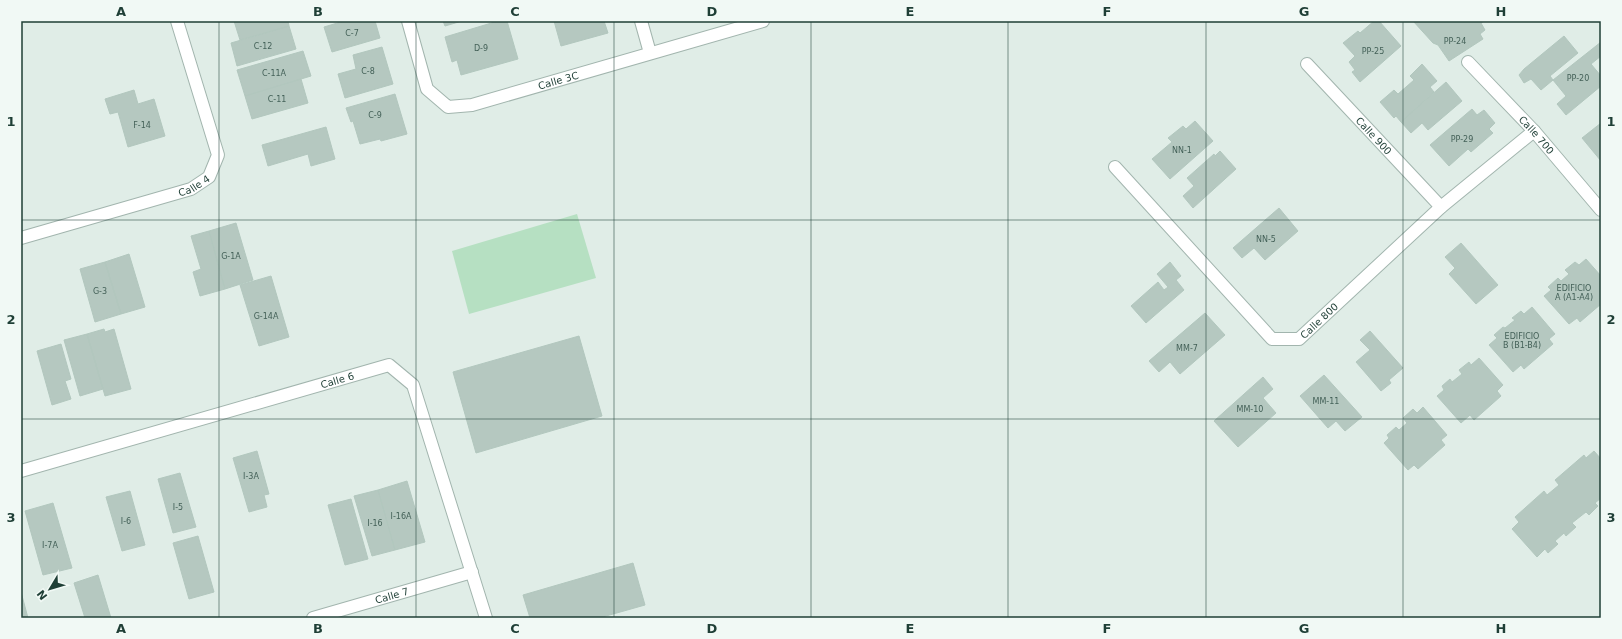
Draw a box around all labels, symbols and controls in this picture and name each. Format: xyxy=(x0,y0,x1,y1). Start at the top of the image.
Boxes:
text: A xyxy=(116,4,126,19)
text: B xyxy=(313,4,323,19)
text: C xyxy=(510,4,520,19)
text: D xyxy=(707,4,718,19)
text: E xyxy=(906,4,914,19)
text: F xyxy=(1103,4,1111,19)
text: G xyxy=(1299,4,1309,19)
text: H xyxy=(1496,4,1506,19)
house number: C-7 xyxy=(345,29,359,38)
house number: PP-24 xyxy=(1444,37,1466,46)
house number: C-12 xyxy=(254,42,272,51)
house number: D-9 xyxy=(474,44,488,53)
house number: PP-25 xyxy=(1362,47,1384,56)
house number: C-8 xyxy=(361,67,375,76)
house number: C-11A xyxy=(262,69,287,78)
street label: Calle 3C xyxy=(537,70,580,92)
house number: PP-20 xyxy=(1567,74,1589,83)
house number: C-11 xyxy=(268,95,286,104)
house number: C-9 xyxy=(368,111,382,120)
text: 1 xyxy=(6,114,16,129)
street label: Calle 700 xyxy=(1516,114,1556,156)
text: 1 xyxy=(1606,114,1616,129)
street label: Calle 900 xyxy=(1354,115,1394,157)
house number: F-14 xyxy=(133,121,151,130)
house number: PP-29 xyxy=(1451,135,1473,144)
house number: NN-1 xyxy=(1172,146,1192,155)
street label: Calle 4 xyxy=(177,173,212,198)
house number: NN-5 xyxy=(1256,235,1276,244)
house number: G-1A xyxy=(221,252,241,261)
house number: EDIFICIO A (A1-A4) xyxy=(1555,284,1593,302)
house number: G-3 xyxy=(93,287,107,296)
street label: Calle 800 xyxy=(1298,301,1340,341)
text: 2 xyxy=(6,312,16,327)
house number: G-14A xyxy=(254,312,279,321)
text: 2 xyxy=(1606,312,1616,327)
house number: EDIFICIO B (B1-B4) xyxy=(1503,332,1541,350)
house number: MM-7 xyxy=(1176,344,1198,353)
street label: Calle 6 xyxy=(319,370,355,390)
house number: MM-11 xyxy=(1313,397,1339,406)
house number: MM-10 xyxy=(1237,405,1263,414)
house number: I-3A xyxy=(243,472,259,481)
house number: I-5 xyxy=(173,503,183,512)
text: 3 xyxy=(6,510,16,525)
text: 3 xyxy=(1606,510,1616,525)
house number: I-16A xyxy=(391,512,412,521)
house number: I-6 xyxy=(121,517,131,526)
house number: I-16 xyxy=(367,519,383,528)
house number: I-7A xyxy=(42,541,58,550)
north arrow xyxy=(30,569,70,609)
street label: Calle 7 xyxy=(374,586,410,606)
text: N xyxy=(35,587,50,602)
text: A xyxy=(116,621,126,636)
text: B xyxy=(313,621,323,636)
text: C xyxy=(510,621,520,636)
text: D xyxy=(707,621,718,636)
text: E xyxy=(906,621,914,636)
text: F xyxy=(1103,621,1111,636)
text: G xyxy=(1299,621,1309,636)
text: H xyxy=(1496,621,1506,636)

